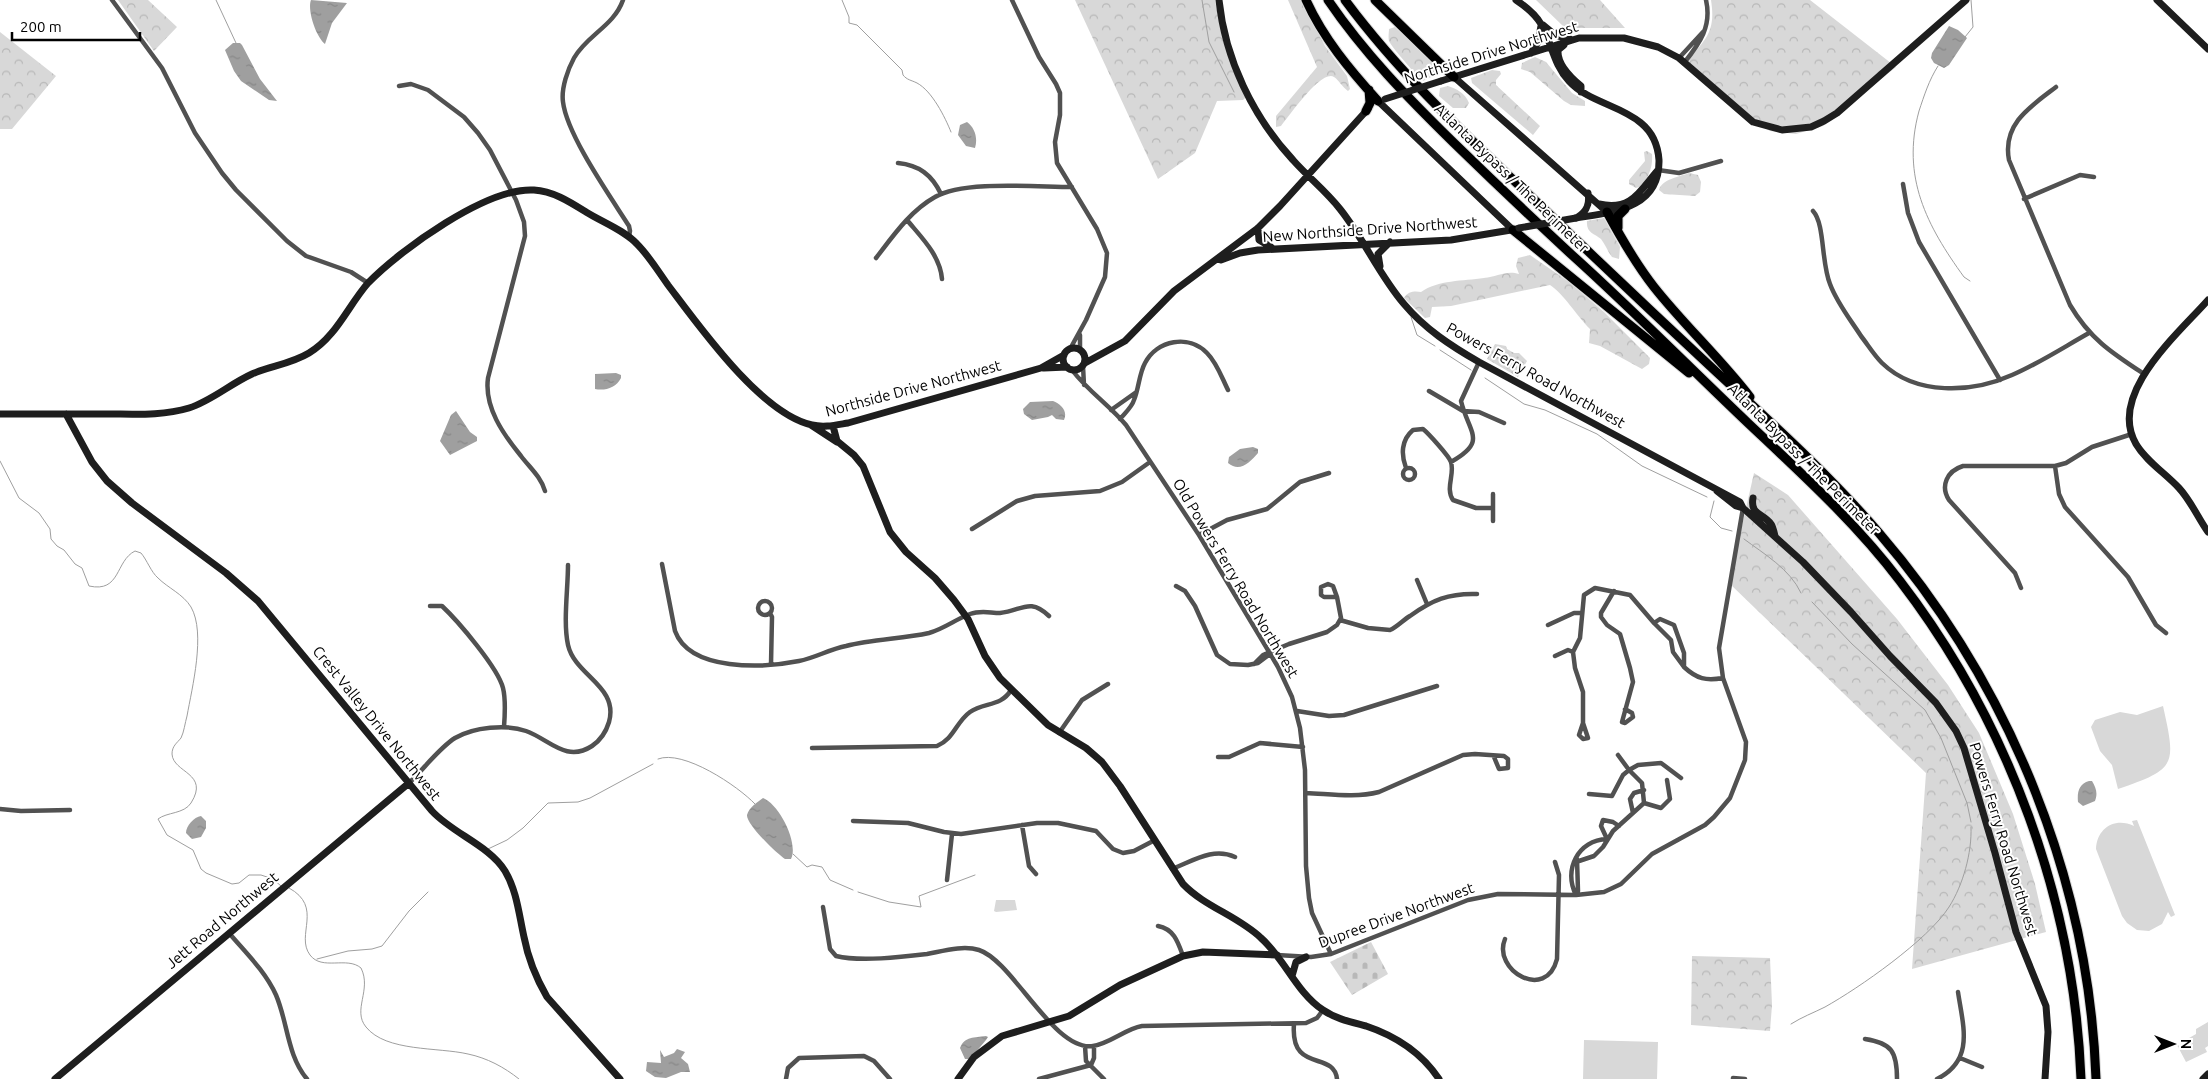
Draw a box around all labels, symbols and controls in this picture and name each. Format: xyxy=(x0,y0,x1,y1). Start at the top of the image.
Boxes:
scale bar xyxy=(12,10,140,42)
street label: Northside Drive Northwest xyxy=(1402,17,1580,87)
text: 200 m xyxy=(20,18,62,35)
street label: Atlanta Bypass / The Perimeter xyxy=(1431,100,1593,256)
street label: New Northside Drive Northwest xyxy=(1262,213,1478,245)
street label: Powers Ferry Road Northwest xyxy=(1444,319,1628,431)
street label: Northside Drive Northwest xyxy=(823,356,1003,420)
street label: Atlanta Bypass / The Perimeter xyxy=(1725,380,1884,539)
street label: Old Powers Ferry Road Northwest xyxy=(1170,475,1302,681)
street label: Crest Valley Drive Northwest xyxy=(309,642,445,804)
street label: Powers Ferry Road Northwest xyxy=(1966,740,2042,938)
street label: Jett Road Northwest xyxy=(163,868,281,972)
street label: Dupree Drive Northwest xyxy=(1316,879,1476,951)
north arrow xyxy=(2148,1019,2198,1069)
text: N xyxy=(2178,1039,2194,1049)

